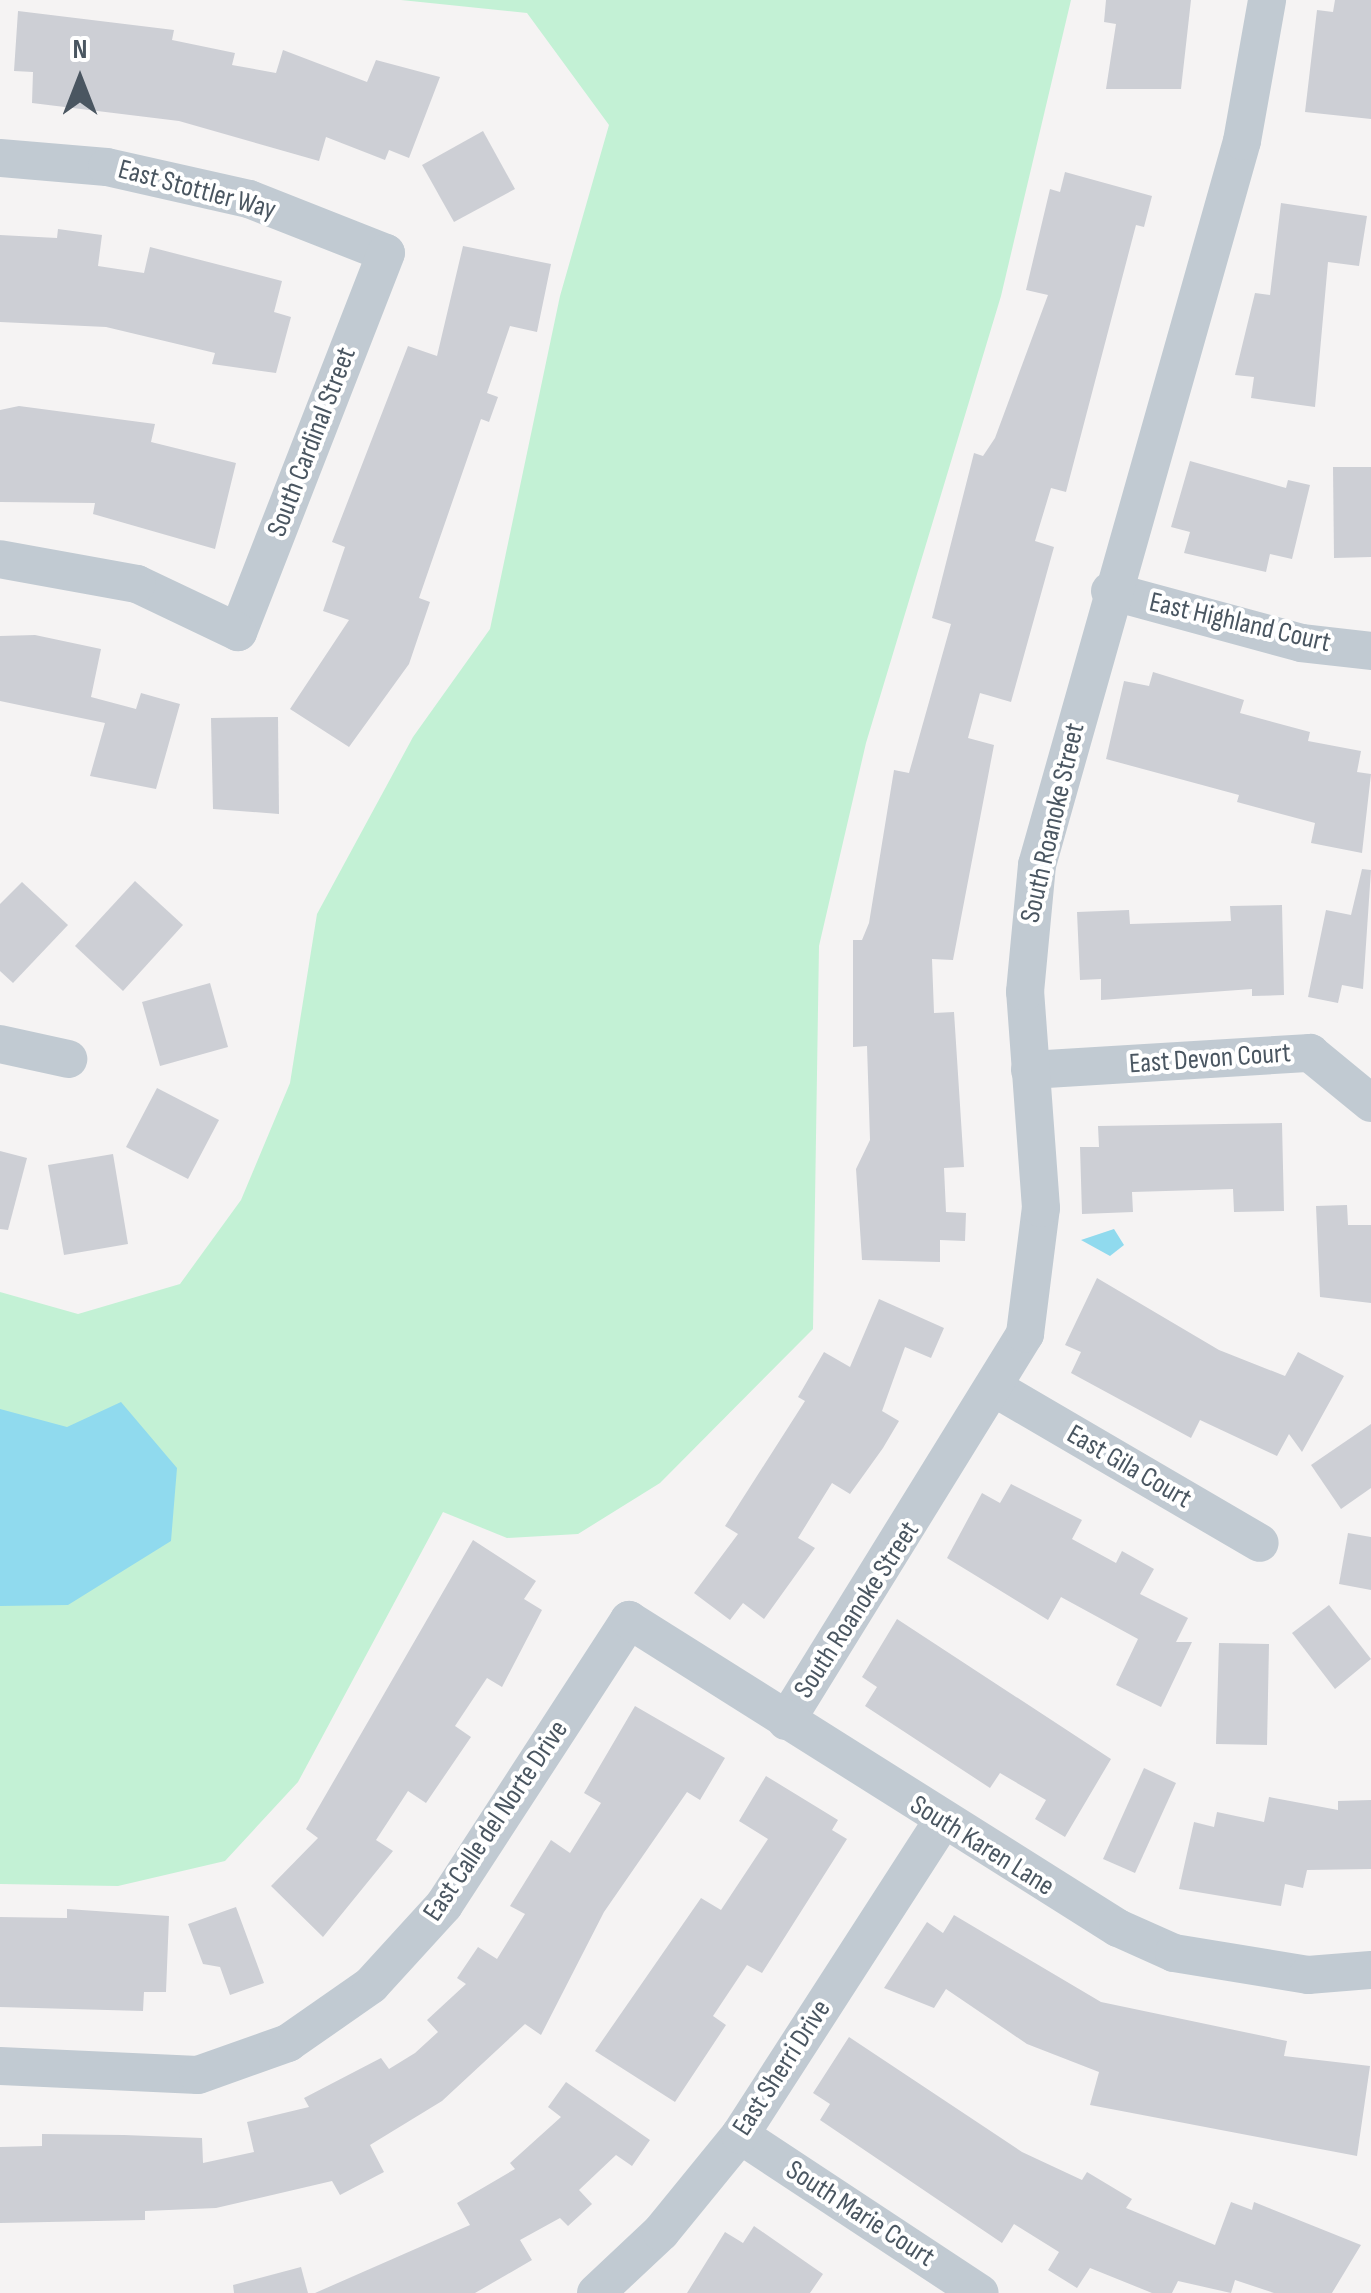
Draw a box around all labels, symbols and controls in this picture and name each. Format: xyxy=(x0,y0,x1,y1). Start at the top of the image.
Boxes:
north arrow xyxy=(30,30,130,130)
text: N xyxy=(73,33,87,66)
street label: East Stottler Way xyxy=(115,153,279,227)
street label: South Cardinal Street xyxy=(260,343,364,541)
street label: East Highland Court xyxy=(1146,586,1334,660)
street label: South Roanoke Street xyxy=(1014,720,1092,926)
street label: East Devon Court xyxy=(1128,1037,1292,1081)
street label: East Gila Court xyxy=(1061,1418,1197,1516)
street label: South Roanoke Street xyxy=(787,1515,927,1705)
street label: East Calle del Norte Drive xyxy=(416,1714,576,1928)
street label: South Karen Lane xyxy=(904,1789,1060,1903)
street label: East Sherri Drive xyxy=(726,1994,838,2142)
street label: South Marie Court xyxy=(779,2154,941,2274)

